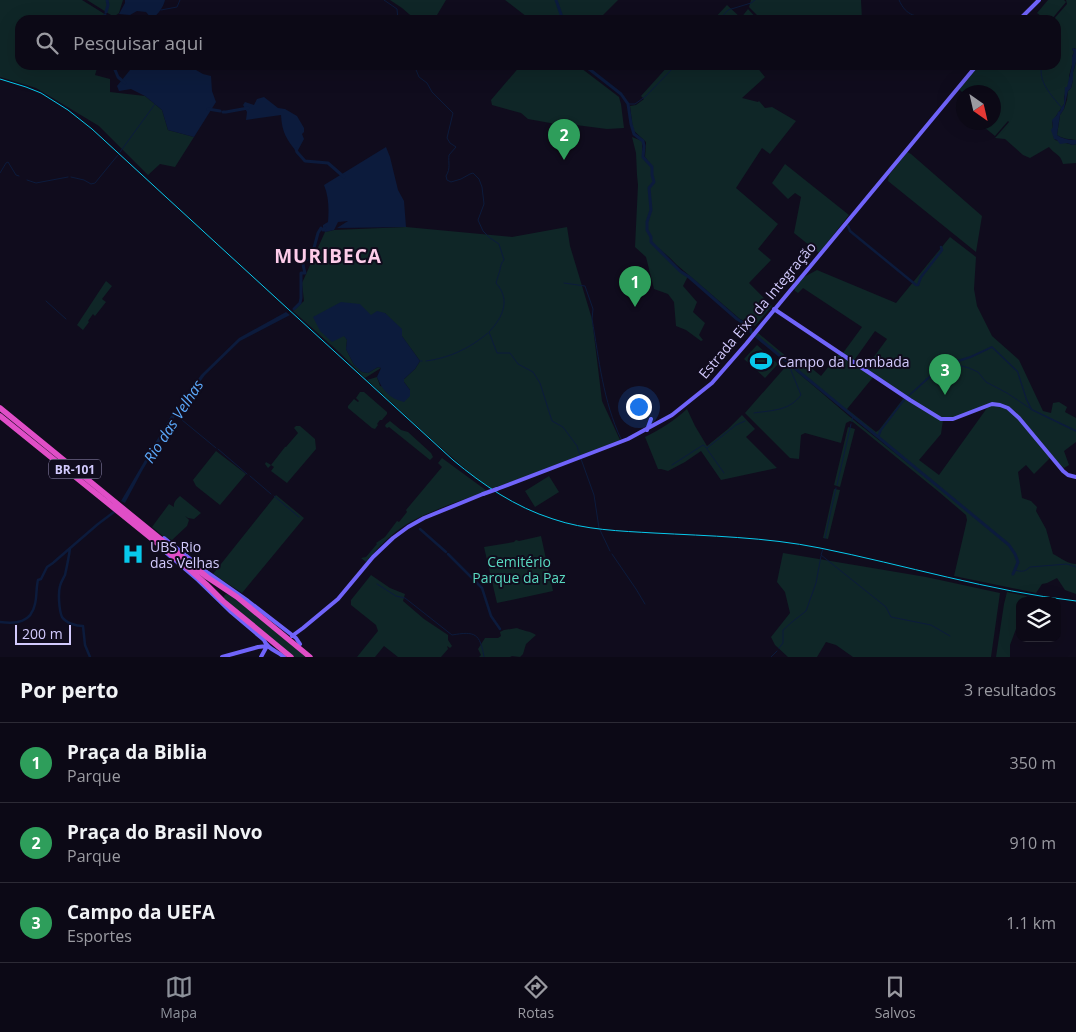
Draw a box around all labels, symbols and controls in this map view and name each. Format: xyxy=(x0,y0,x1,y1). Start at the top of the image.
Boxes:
search box xyxy=(15,15,1061,70)
icon: search xyxy=(33,29,61,57)
text: Pesquisar aqui xyxy=(73,30,203,56)
north arrow xyxy=(956,85,1001,130)
pin: 2 xyxy=(548,119,580,160)
street label: Estrada Eixo da Integração xyxy=(694,238,820,382)
district label: MURIBECA xyxy=(274,243,382,269)
pin: 1 xyxy=(619,266,651,307)
sports icon: Campo da Lombada xyxy=(748,348,774,374)
place label: Campo da Lombada xyxy=(778,352,910,371)
pin: 3 xyxy=(929,354,961,395)
water label: Rio das Velhas xyxy=(139,375,208,466)
your location xyxy=(626,394,652,420)
road number: BR-101 xyxy=(49,459,101,478)
place label: UBS Rio das Velhas xyxy=(150,537,220,572)
hospital icon: UBS Rio das Velhas xyxy=(120,541,146,567)
park label: Cemitério Parque da Paz xyxy=(472,552,566,587)
map controls xyxy=(1016,597,1061,642)
button: layers xyxy=(1016,597,1061,642)
scale bar xyxy=(15,622,71,645)
text: 200 m xyxy=(22,624,63,643)
text: Por perto xyxy=(20,676,119,704)
text: 3 resultados xyxy=(964,679,1056,701)
text: Praça da Biblia xyxy=(67,739,207,765)
text: 1 xyxy=(31,752,41,774)
text: 350 m xyxy=(1010,752,1056,774)
text: Parque xyxy=(67,765,121,787)
text: Praça do Brasil Novo xyxy=(67,819,263,845)
text: 2 xyxy=(31,832,41,854)
text: 910 m xyxy=(1010,832,1056,854)
text: Parque xyxy=(67,845,121,867)
text: Campo da UEFA xyxy=(67,899,215,925)
text: 3 xyxy=(31,912,41,934)
text: 1.1 km xyxy=(1006,912,1056,934)
text: Esportes xyxy=(67,925,132,947)
tab: Mapa xyxy=(160,973,197,1022)
tab: Rotas xyxy=(518,973,554,1022)
tab: Salvos xyxy=(875,973,916,1022)

